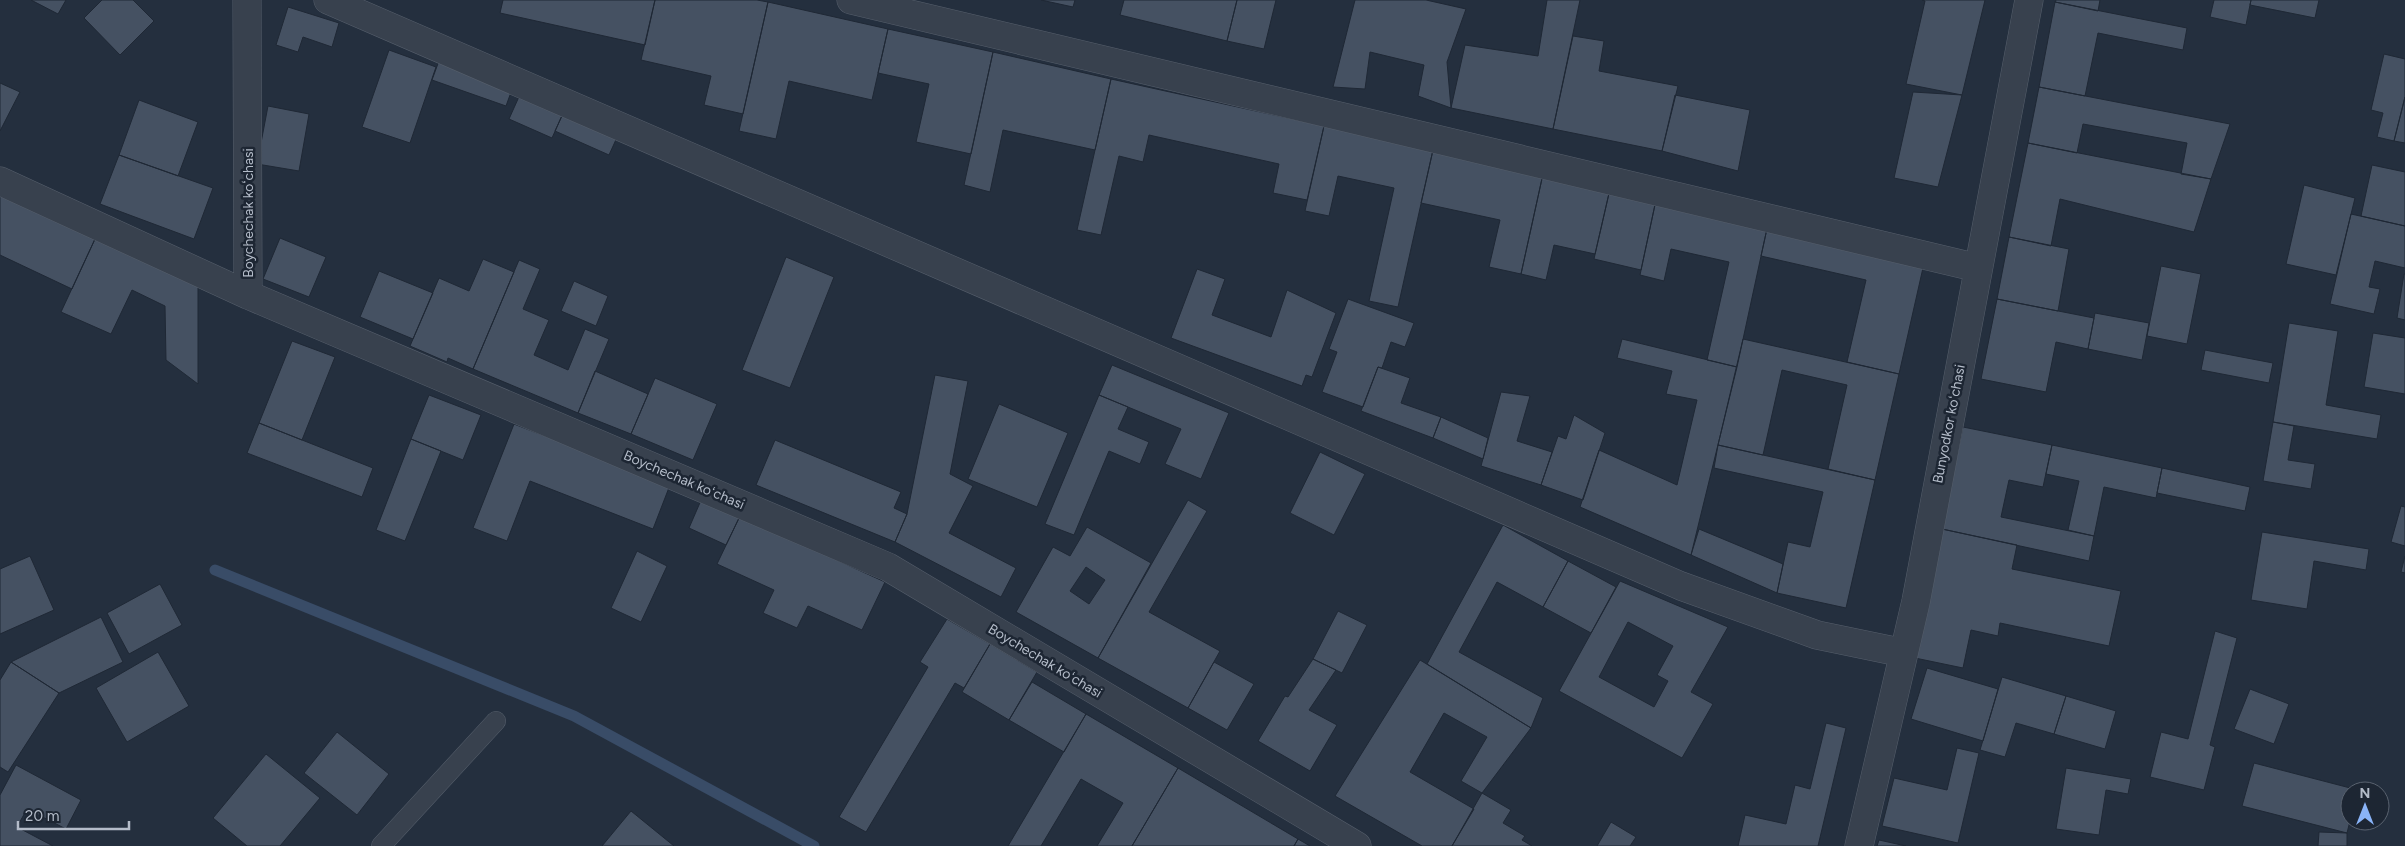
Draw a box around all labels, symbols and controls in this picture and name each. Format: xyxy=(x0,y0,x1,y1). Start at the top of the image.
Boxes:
street label: Boychechak koʻchasi xyxy=(240,148,257,278)
street label: Bunyodkor koʻchasi xyxy=(1929,363,1969,485)
street label: Boychechak koʻchasi xyxy=(621,447,747,513)
street label: Boychechak koʻchasi xyxy=(985,620,1105,702)
north arrow xyxy=(2340,781,2390,831)
text: N xyxy=(2360,785,2370,802)
scale bar xyxy=(18,798,129,830)
text: 20 m xyxy=(25,807,59,825)

